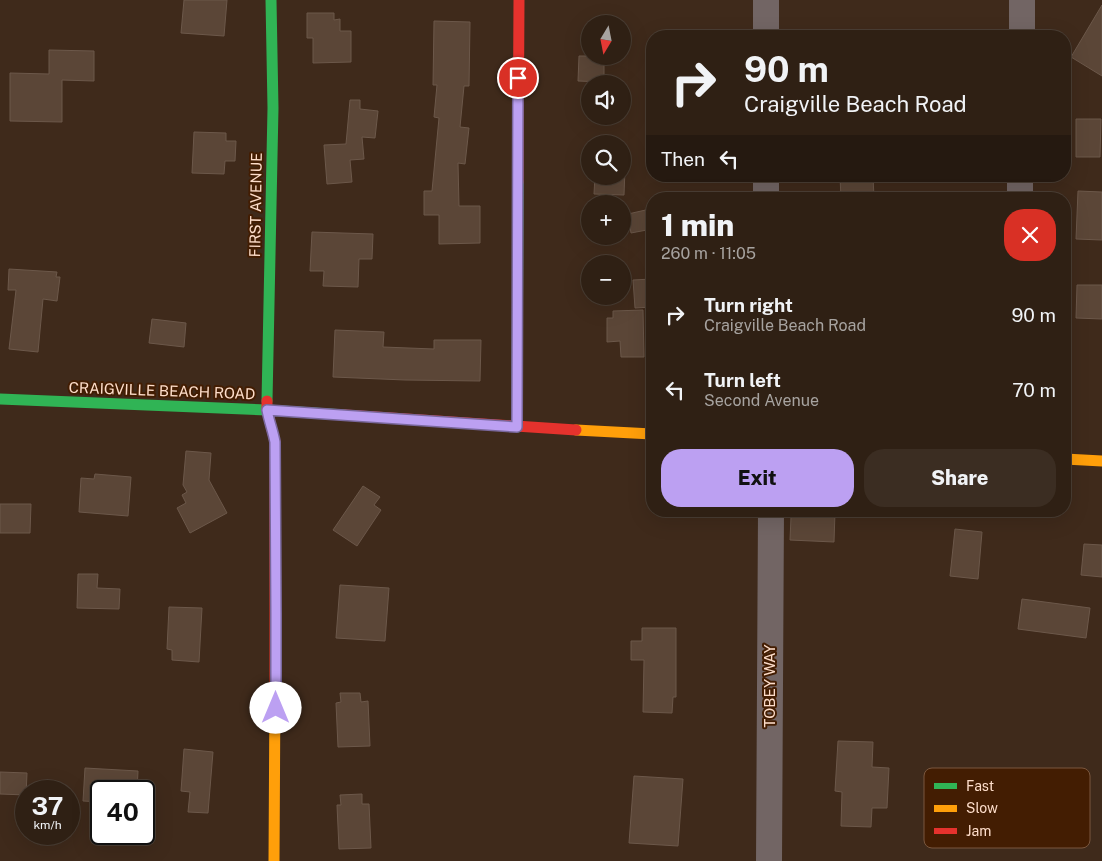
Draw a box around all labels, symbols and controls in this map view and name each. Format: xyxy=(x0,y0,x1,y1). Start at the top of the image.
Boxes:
north arrow xyxy=(581,15,631,65)
map controls xyxy=(581,15,631,305)
text: 90 m xyxy=(744,49,829,90)
icon: right xyxy=(661,50,726,115)
pin xyxy=(497,57,539,99)
icon: arrive xyxy=(504,64,532,92)
button: sound xyxy=(581,75,631,125)
text: Craigville Beach Road xyxy=(744,91,967,117)
button: search xyxy=(581,135,631,185)
icon: left xyxy=(715,145,743,173)
text: Then xyxy=(661,148,705,170)
street label: FIRST AVENUE xyxy=(246,152,265,258)
button: + xyxy=(581,195,631,245)
text: 1 min xyxy=(661,207,734,243)
button: close xyxy=(1004,209,1056,261)
text: 260 m · 11:05 xyxy=(661,244,756,263)
button: − xyxy=(581,255,631,305)
text: Turn right xyxy=(704,294,793,316)
icon: right xyxy=(661,301,689,329)
text: 90 m xyxy=(1012,304,1056,326)
text: Craigville Beach Road xyxy=(704,316,866,335)
text: Turn left xyxy=(704,369,781,391)
icon: left xyxy=(661,376,689,404)
street label: CRAIGVILLE BEACH ROAD xyxy=(68,379,256,402)
text: 70 m xyxy=(1012,379,1056,401)
text: Second Avenue xyxy=(704,391,819,410)
button: Exit xyxy=(661,449,854,507)
button: Share xyxy=(864,449,1056,507)
street label: TOBEY WAY xyxy=(761,644,778,728)
position arrow xyxy=(249,681,301,733)
legend xyxy=(924,768,1090,848)
text: Fast xyxy=(966,778,994,794)
speed limit sign: 40 xyxy=(90,780,155,845)
text: 37 xyxy=(32,791,63,821)
text: Slow xyxy=(966,800,998,816)
text: km/h xyxy=(33,818,62,832)
text: Jam xyxy=(966,823,991,839)

